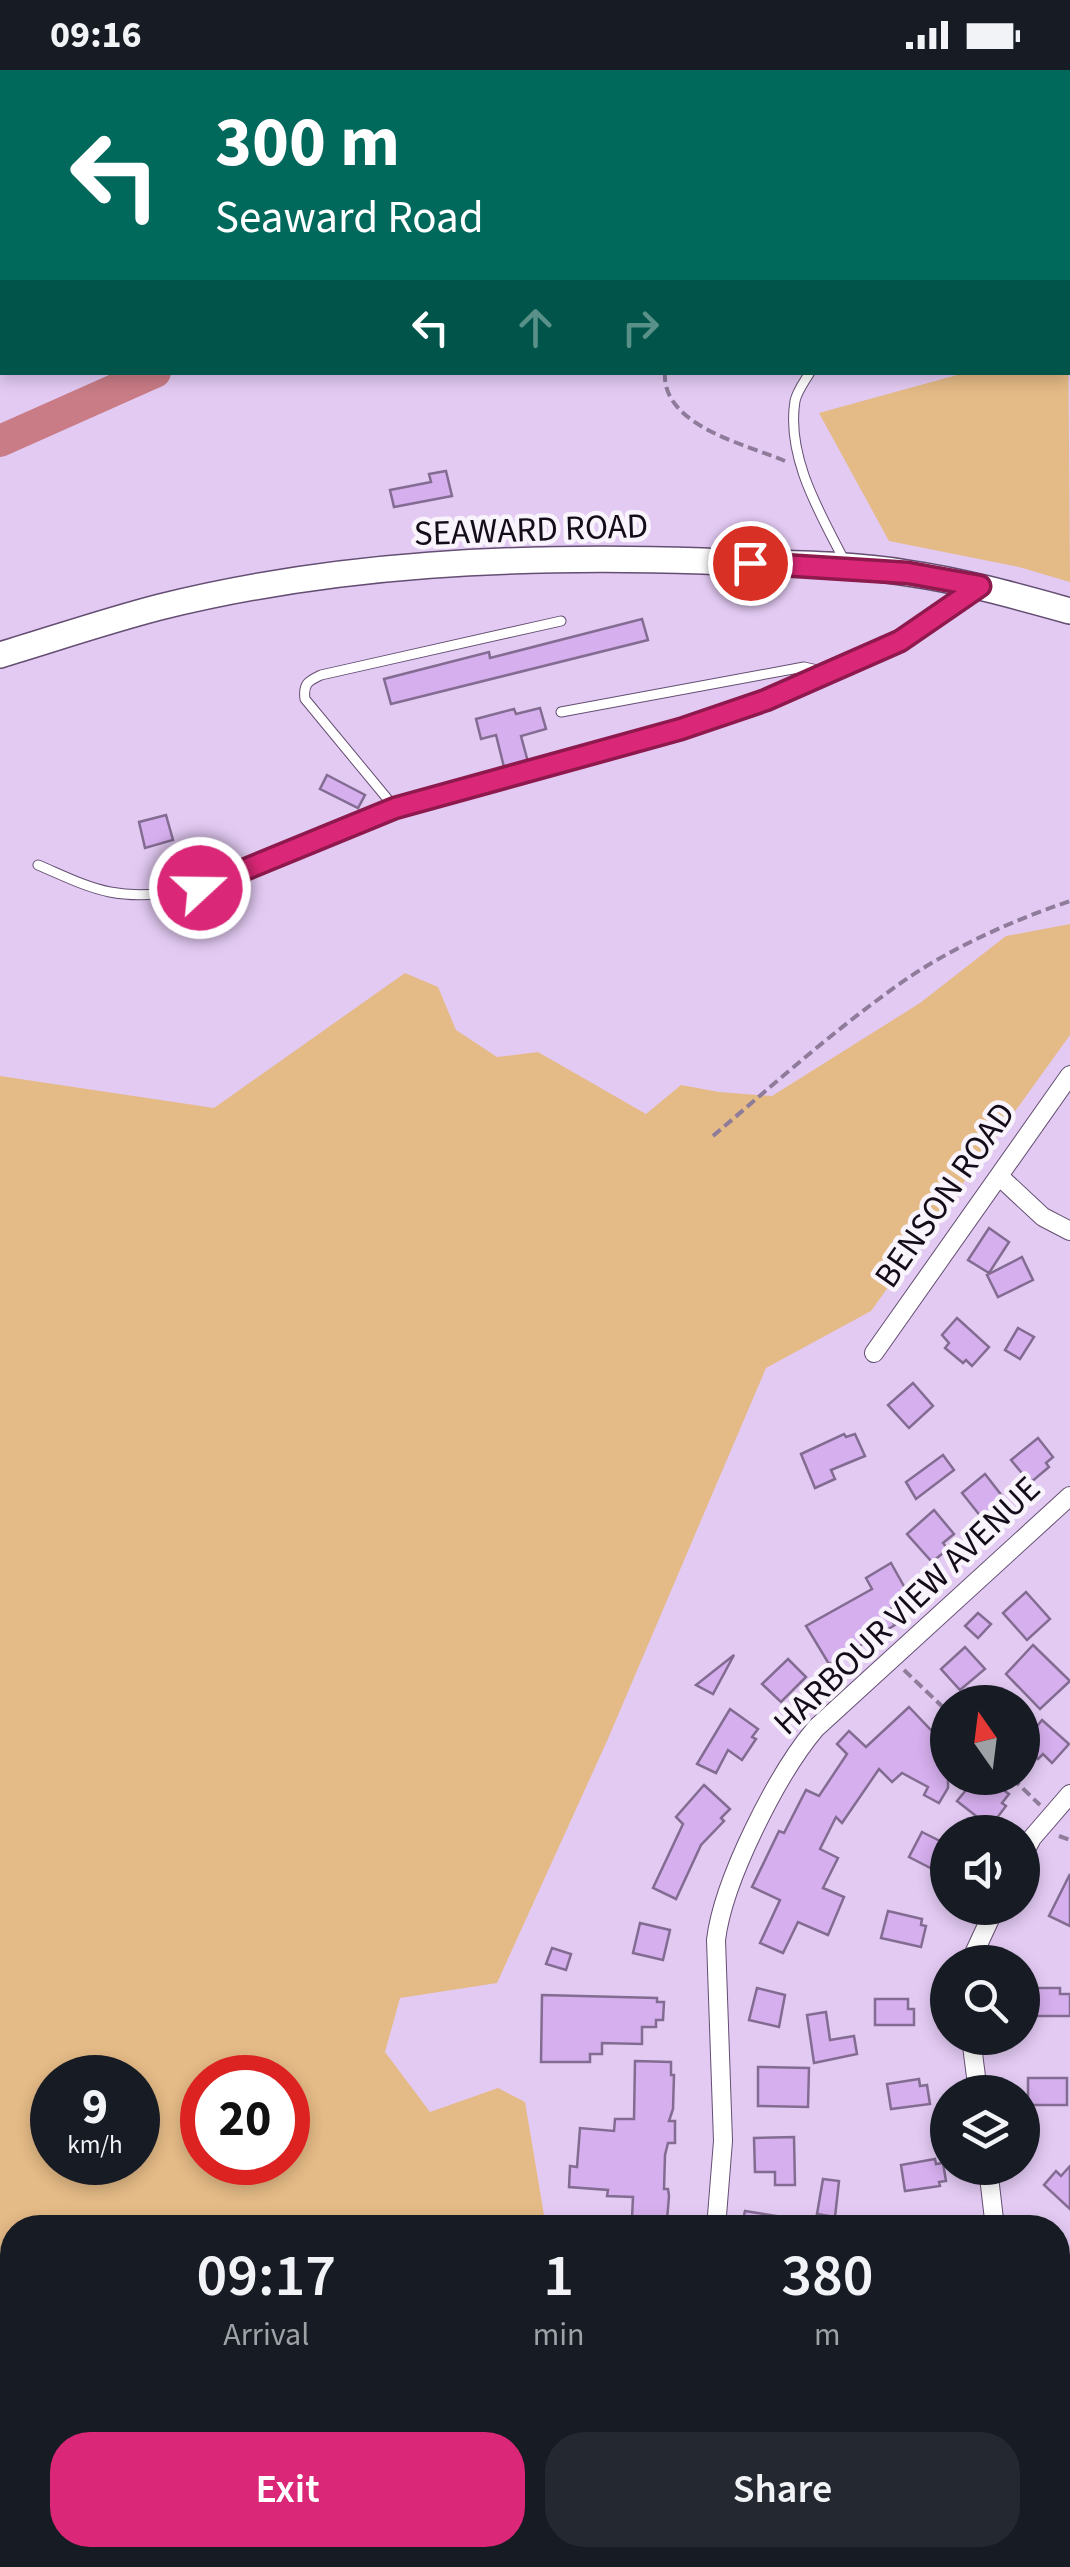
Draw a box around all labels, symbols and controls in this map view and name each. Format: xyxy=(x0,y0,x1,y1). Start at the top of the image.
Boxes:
text: 09:16 xyxy=(50,8,142,62)
text: 300 m xyxy=(215,93,400,193)
icon: left xyxy=(50,110,180,240)
text: Seaward Road xyxy=(215,186,484,250)
icon: left xyxy=(403,300,458,355)
icon: ahead xyxy=(508,300,563,355)
icon: right xyxy=(613,300,668,355)
street label: SEAWARD ROAD xyxy=(413,501,649,559)
pin xyxy=(708,521,793,606)
icon: arrive xyxy=(723,536,778,591)
position arrow xyxy=(148,836,252,940)
street label: BENSON ROAD xyxy=(862,1092,1028,1298)
street label: HARBOUR VIEW AVENUE xyxy=(762,1465,1052,1747)
north arrow xyxy=(930,1685,1040,1795)
map controls xyxy=(930,1685,1040,2185)
button: sound xyxy=(930,1815,1040,1925)
button: search xyxy=(930,1945,1040,2055)
speed limit sign: 20 xyxy=(180,2055,310,2185)
text: 9 xyxy=(82,2072,108,2143)
button: layers xyxy=(930,2075,1040,2185)
text: km/h xyxy=(67,2127,123,2163)
text: 09:17 xyxy=(197,2234,336,2319)
text: 1 xyxy=(543,2234,574,2319)
text: 380 xyxy=(781,2234,873,2319)
text: Arrival xyxy=(223,2312,309,2358)
text: min xyxy=(533,2312,585,2358)
text: m xyxy=(814,2312,841,2358)
button: Exit xyxy=(50,2432,525,2547)
button: Share xyxy=(545,2432,1020,2547)

